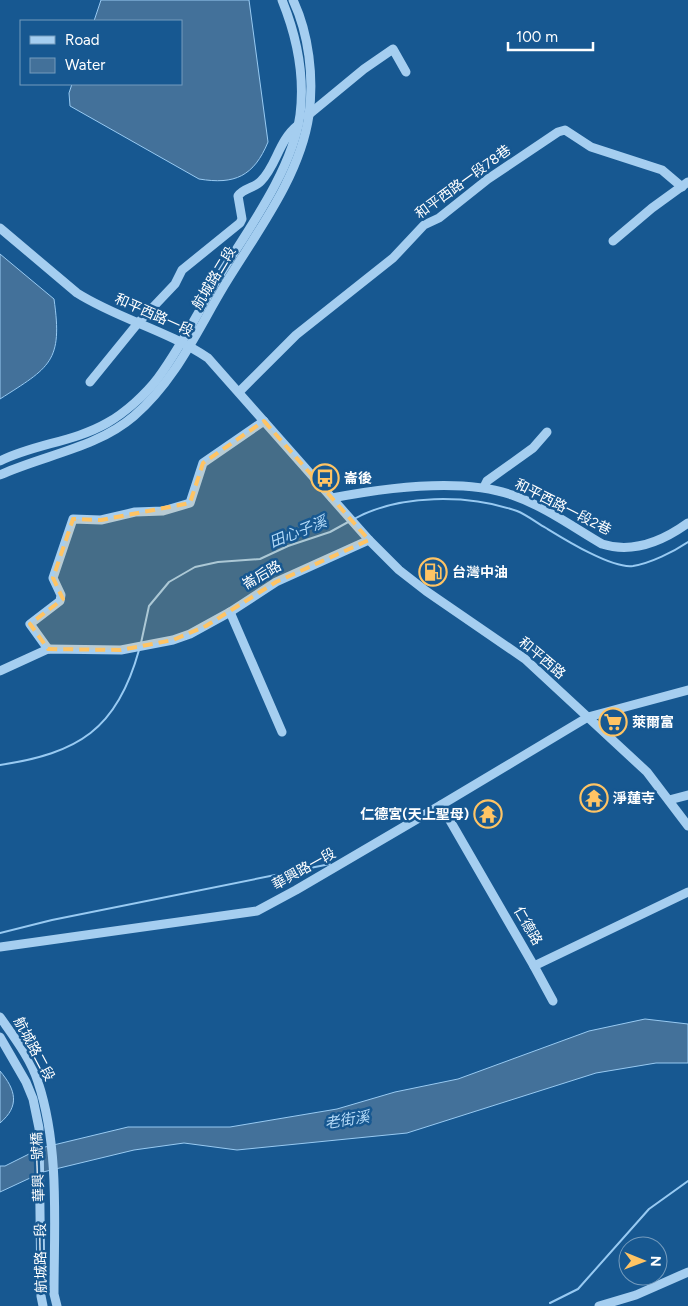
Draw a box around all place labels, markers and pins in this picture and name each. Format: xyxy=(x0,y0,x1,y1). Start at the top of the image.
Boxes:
bus stop icon: 崙後 xyxy=(310,463,340,493)
place label: 崙後 xyxy=(344,470,372,487)
fuel station icon: 台灣中油 xyxy=(418,557,448,587)
place label: 台灣中油 xyxy=(452,564,508,581)
supermarket icon: 萊爾富 xyxy=(598,707,628,737)
place label: 萊爾富 xyxy=(632,714,674,731)
temple icon: 淨蓮寺 xyxy=(579,783,609,813)
place label: 淨蓮寺 xyxy=(613,790,655,807)
temple icon: 仁德宮(天上聖母) xyxy=(473,799,503,829)
place label: 仁德宮(天上聖母) xyxy=(360,806,469,823)

